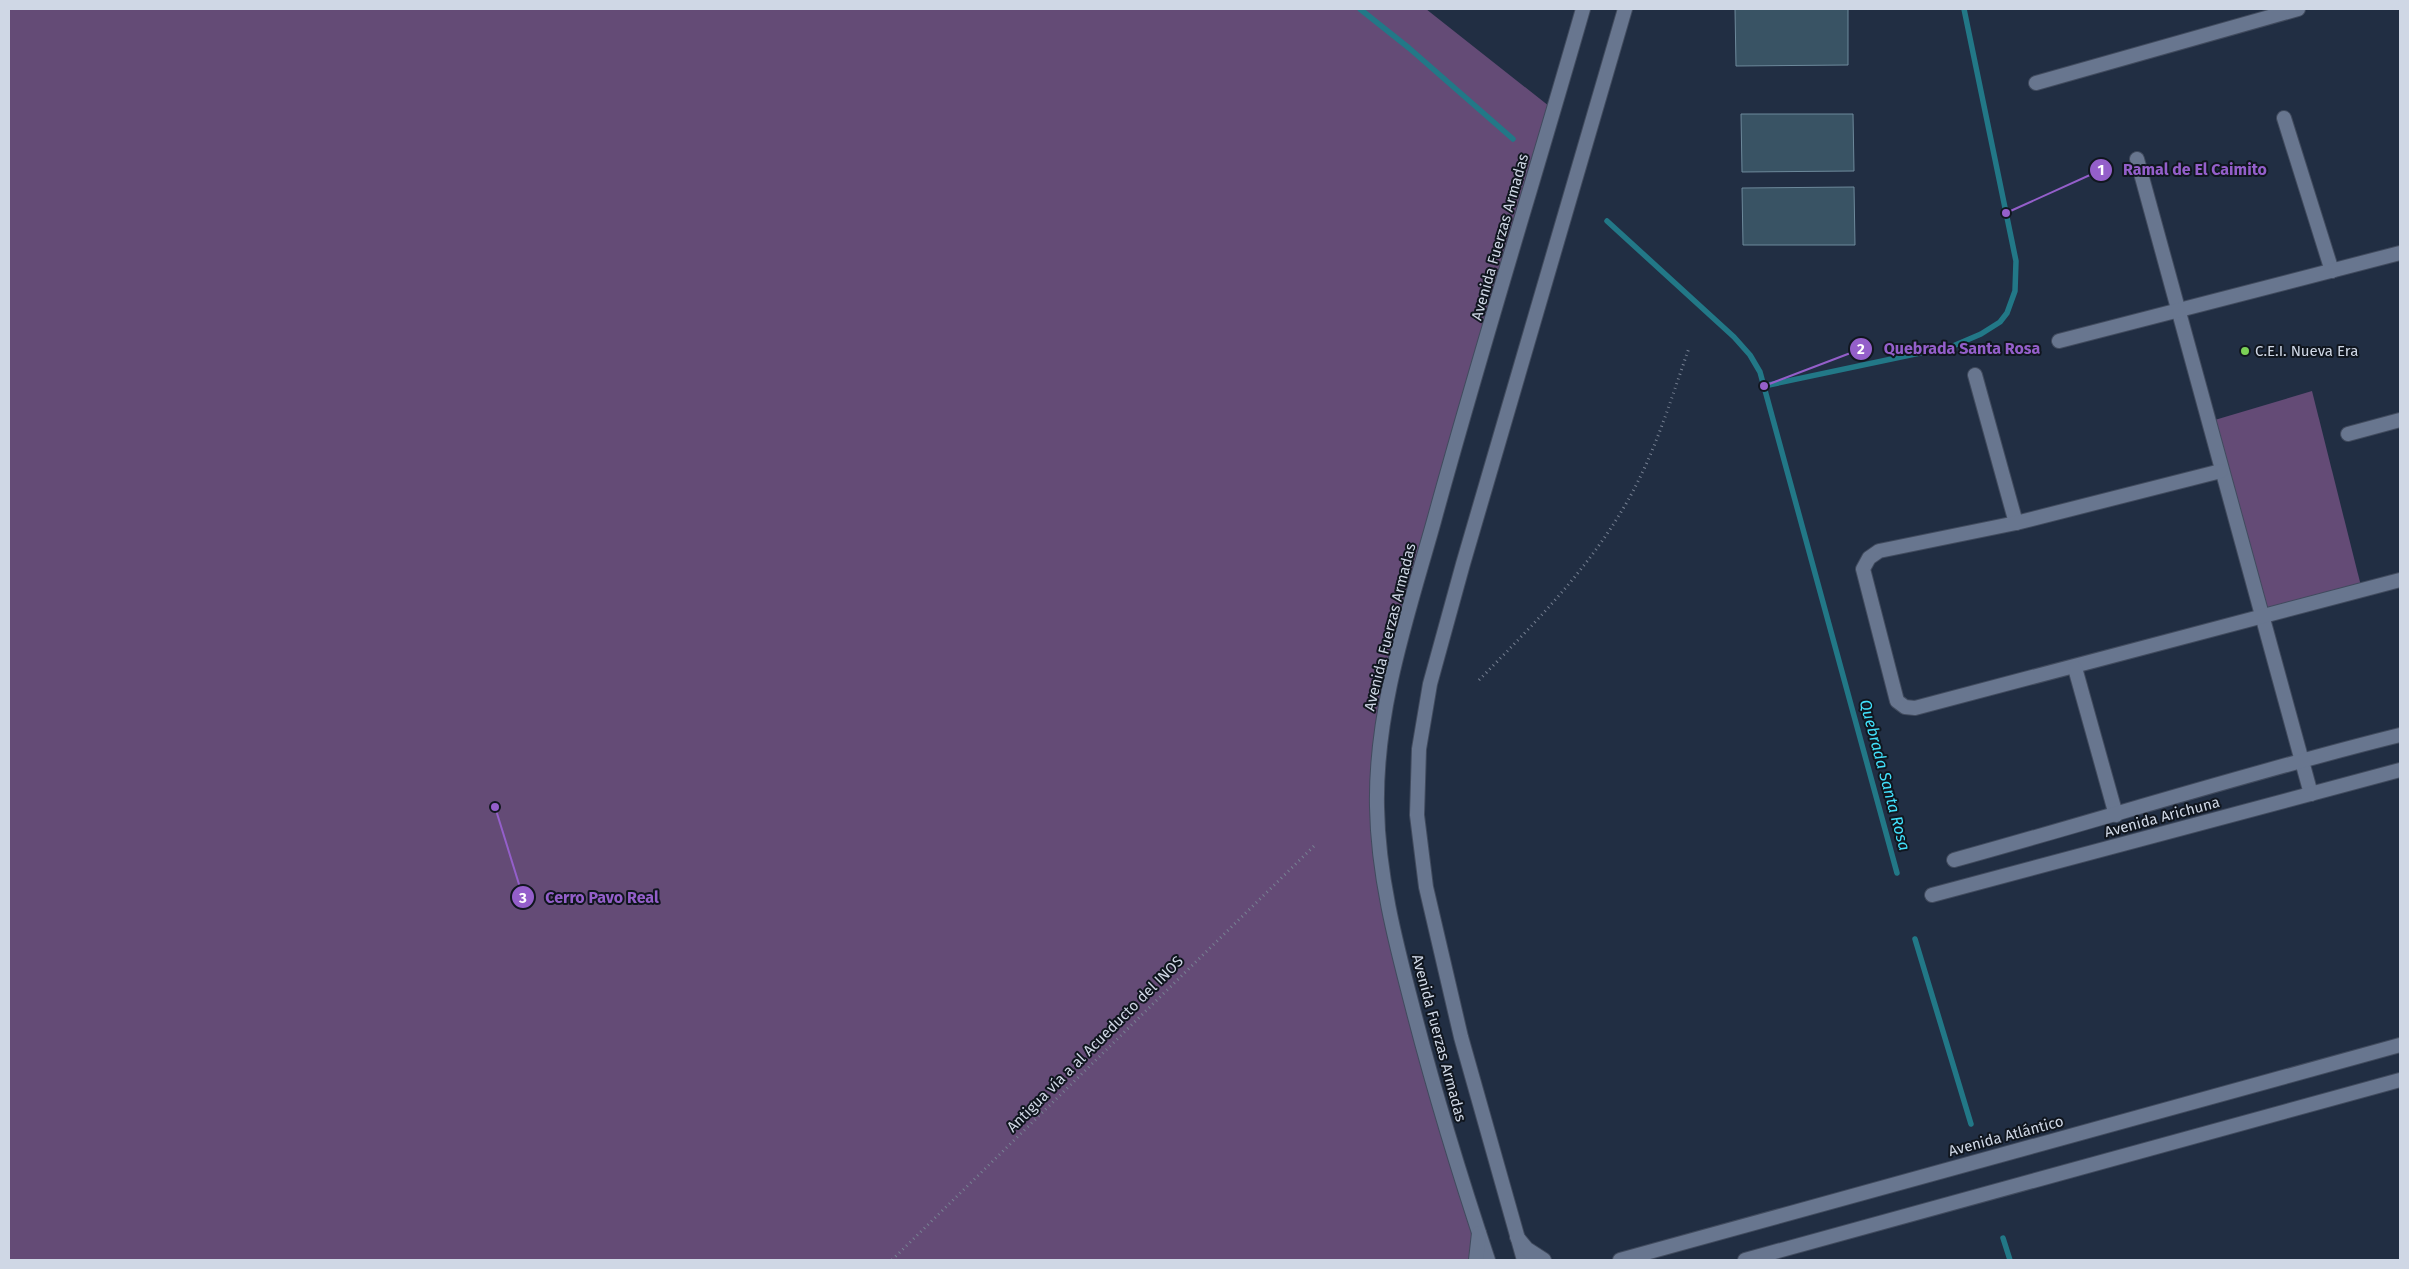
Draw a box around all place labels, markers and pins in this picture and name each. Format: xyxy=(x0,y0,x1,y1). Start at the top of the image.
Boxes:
callout: Ramal de El Caimito xyxy=(2088,154,2277,185)
callout: Quebrada Santa Rosa xyxy=(1848,333,2050,364)
place label: C.E.I. Nueva Era xyxy=(2255,342,2358,360)
marker: C.E.I. Nueva Era xyxy=(2239,345,2251,357)
callout: Cerro Pavo Real xyxy=(510,882,669,913)

